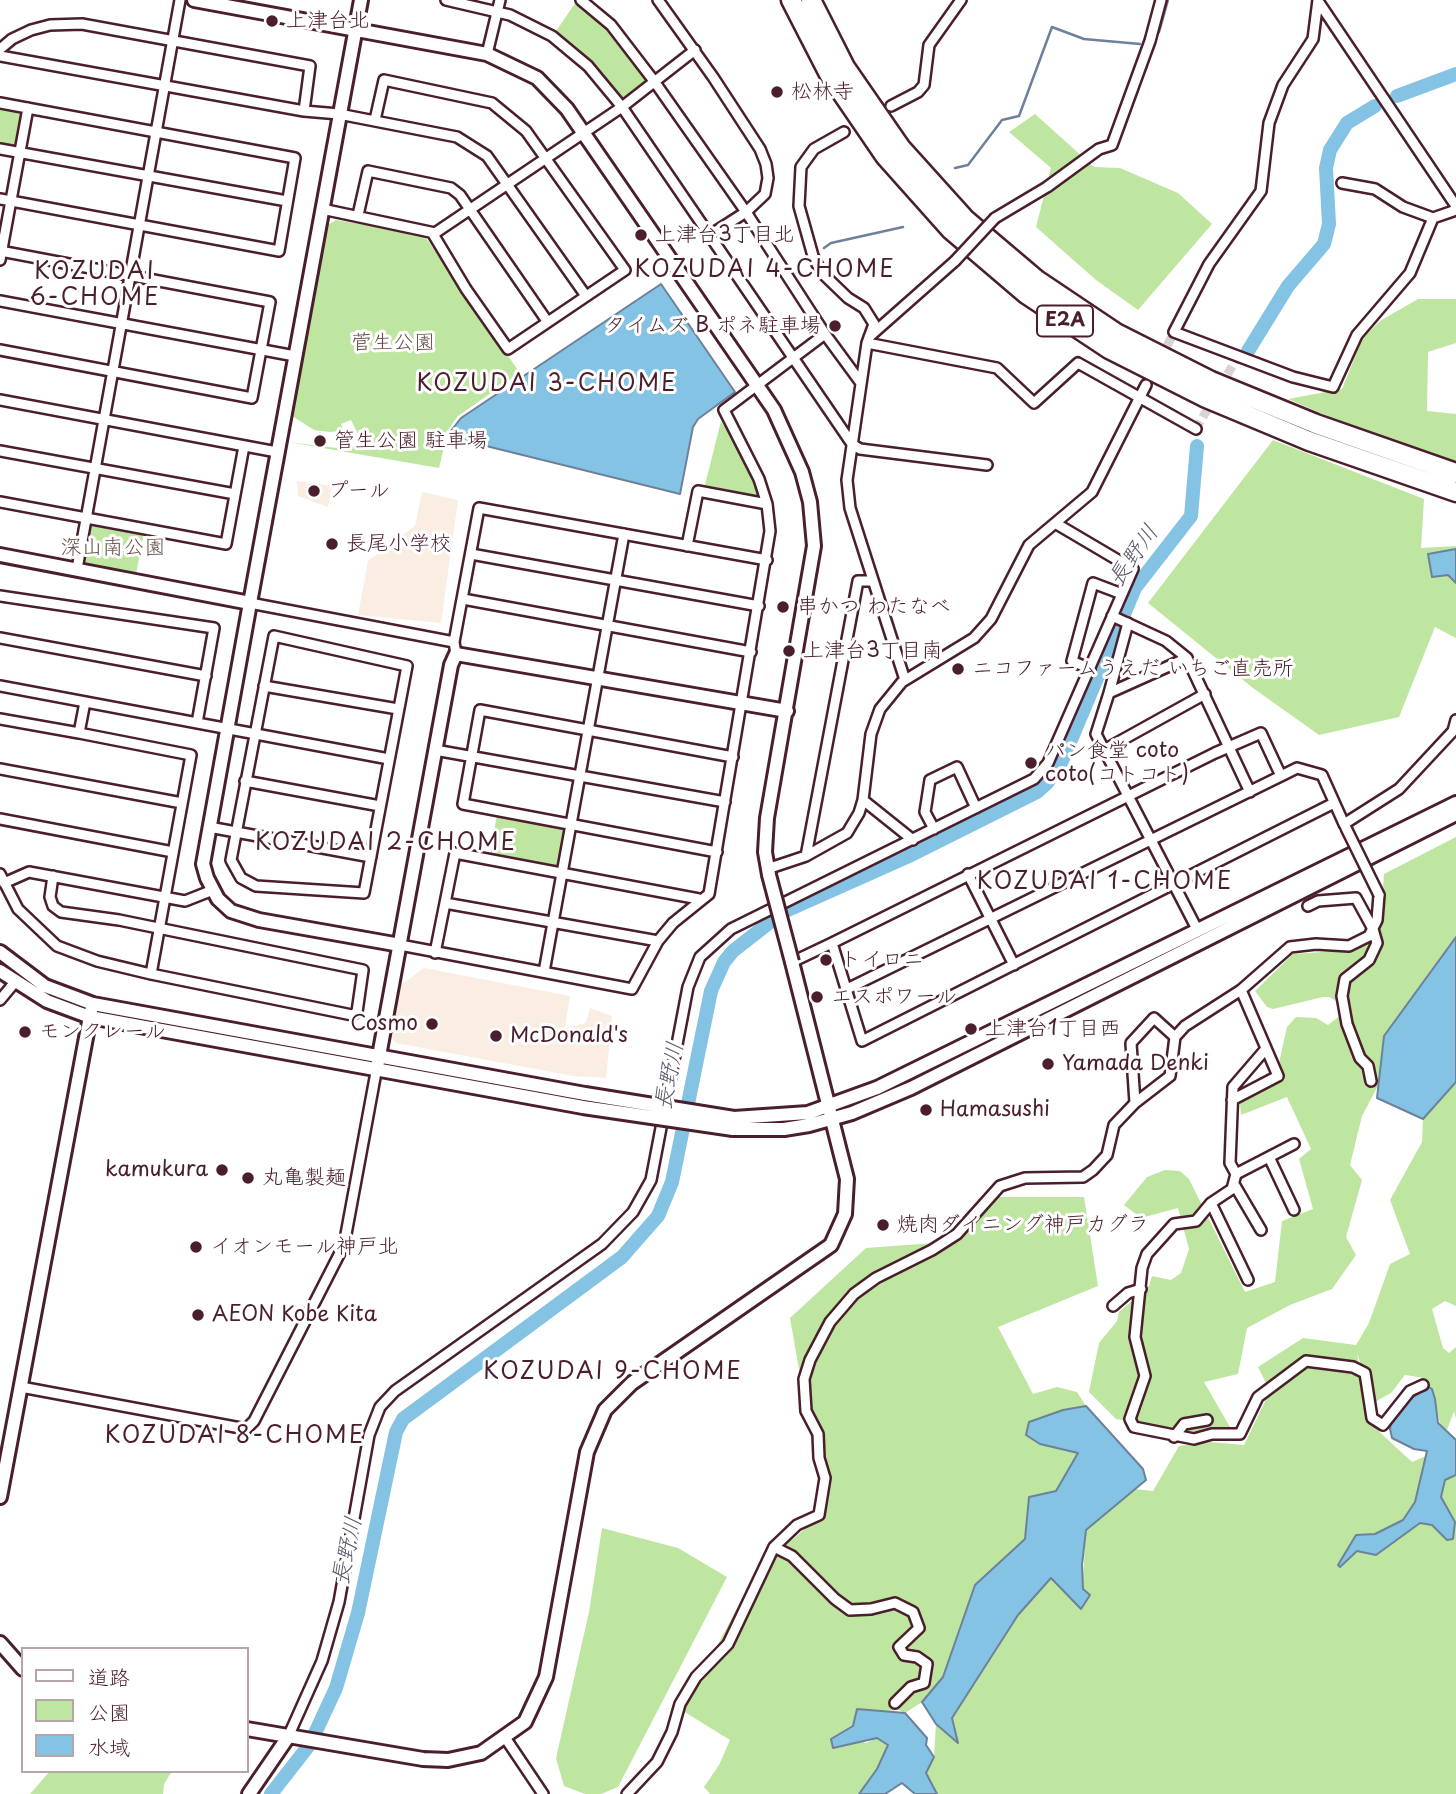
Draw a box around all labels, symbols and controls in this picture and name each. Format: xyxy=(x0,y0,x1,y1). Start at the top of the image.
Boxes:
place label: 上津台北 xyxy=(286,8,370,34)
marker: 上津台北 xyxy=(264,13,280,29)
place label: 松林寺 xyxy=(791,79,854,105)
marker: 松林寺 xyxy=(769,84,785,100)
place label: 上津台3丁目北 xyxy=(655,222,795,248)
marker: 上津台3丁目北 xyxy=(633,227,649,243)
district label: KOZUDAI 4-CHOME xyxy=(638,257,892,285)
district label: KOZUDAI 6-CHOME xyxy=(30,259,160,313)
road number: E2A xyxy=(1037,306,1093,336)
place label: タイムズ B ポネ駐車場 xyxy=(604,313,821,339)
marker: タイムズ B ポネ駐車場 xyxy=(827,318,843,334)
park label: 菅生公園 xyxy=(351,330,435,356)
district label: KOZUDAI 3-CHOME xyxy=(420,371,674,399)
place label: 管生公園 駐車場 xyxy=(334,428,488,454)
marker: 管生公園 駐車場 xyxy=(312,433,328,449)
place label: プール xyxy=(328,478,390,504)
marker: プール xyxy=(306,483,322,499)
water label: 長野川 xyxy=(1103,520,1165,592)
place label: 長尾小学校 xyxy=(346,531,451,557)
park label: 深山南公園 xyxy=(61,535,165,561)
marker: 長尾小学校 xyxy=(324,536,340,552)
place label: 串かつ わたなべ xyxy=(797,594,951,620)
marker: 串かつ わたなべ xyxy=(775,599,791,615)
place label: 上津台3丁目南 xyxy=(803,638,943,664)
marker: 上津台3丁目南 xyxy=(781,643,797,659)
place label: ニコファームうえだ いちご直売所 xyxy=(972,656,1294,682)
marker: ニコファームうえだ いちご直売所 xyxy=(950,661,966,677)
place label: パン食堂 coto coto(コトコト) xyxy=(1045,738,1189,788)
marker: パン食堂 coto coto(コトコト) xyxy=(1023,755,1039,771)
district label: KOZUDAI 2-CHOME xyxy=(258,830,514,858)
district label: KOZUDAI 1-CHOME xyxy=(980,869,1230,897)
place label: トイロニ xyxy=(840,947,924,973)
marker: トイロニ xyxy=(818,952,834,968)
place label: エスポワール xyxy=(831,984,957,1010)
marker: エスポワール xyxy=(809,989,825,1005)
place label: Cosmo xyxy=(350,1011,418,1037)
marker: Cosmo xyxy=(424,1016,440,1032)
place label: 上津台1丁目西 xyxy=(985,1016,1120,1042)
place label: モンクレール xyxy=(39,1019,166,1045)
marker: 上津台1丁目西 xyxy=(963,1021,979,1037)
place label: McDonald's xyxy=(510,1023,628,1049)
marker: モンクレール xyxy=(17,1024,33,1040)
marker: McDonald's xyxy=(488,1028,504,1044)
water label: 長野川 xyxy=(650,1040,690,1112)
place label: Yamada Denki xyxy=(1062,1051,1209,1077)
marker: Yamada Denki xyxy=(1040,1056,1056,1072)
place label: Hamasushi xyxy=(940,1097,1050,1123)
marker: Hamasushi xyxy=(918,1102,934,1118)
place label: kamukura xyxy=(105,1157,208,1183)
marker: kamukura xyxy=(214,1162,230,1178)
place label: 丸亀製麺 xyxy=(262,1165,346,1191)
marker: 丸亀製麺 xyxy=(240,1170,256,1186)
place label: 焼肉ダイニング神戸カグラ xyxy=(897,1212,1149,1238)
marker: 焼肉ダイニング神戸カグラ xyxy=(875,1217,891,1233)
place label: イオンモール神戸北 xyxy=(210,1234,399,1260)
marker: イオンモール神戸北 xyxy=(188,1239,204,1255)
place label: AEON Kobe Kita xyxy=(212,1302,377,1328)
marker: AEON Kobe Kita xyxy=(190,1307,206,1323)
district label: KOZUDAI 9-CHOME xyxy=(486,1359,740,1387)
district label: KOZUDAI 8-CHOME xyxy=(108,1423,362,1451)
water label: 長野川 xyxy=(327,1514,369,1588)
legend xyxy=(21,1647,248,1773)
text: 道路 xyxy=(88,1660,130,1692)
text: 公園 xyxy=(88,1695,130,1727)
text: 水域 xyxy=(88,1730,130,1762)

